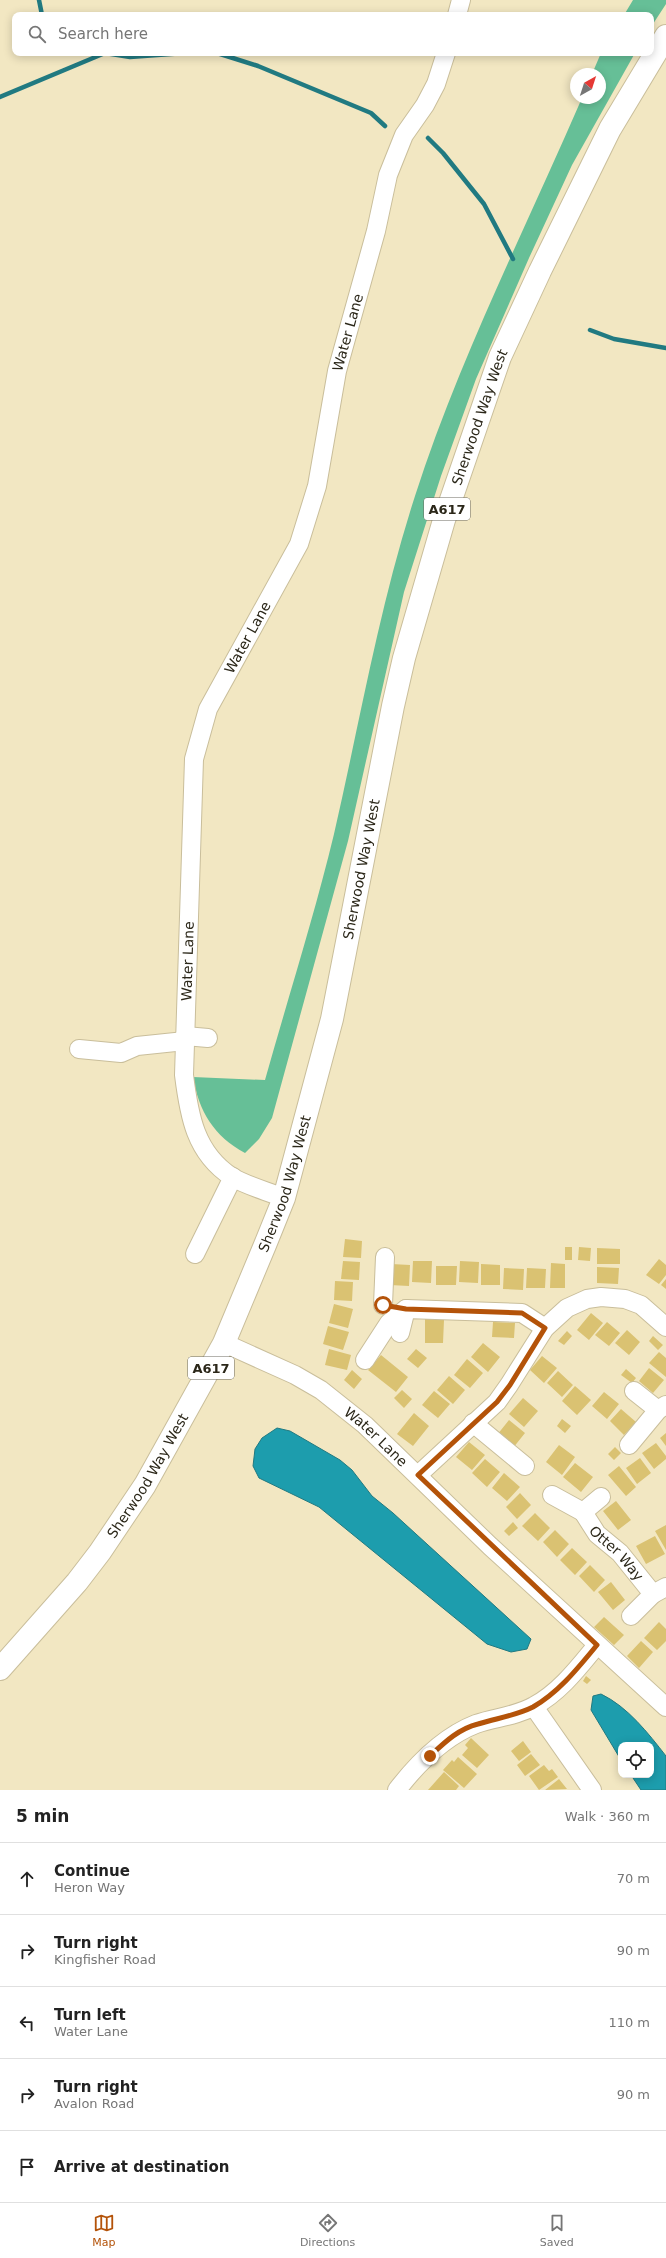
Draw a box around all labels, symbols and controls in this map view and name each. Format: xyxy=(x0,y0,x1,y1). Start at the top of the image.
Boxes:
search box xyxy=(12,12,654,56)
icon: search xyxy=(26,23,48,45)
text: Search here xyxy=(58,25,148,43)
north arrow xyxy=(570,68,606,104)
street label: Water Lane xyxy=(329,292,366,373)
street label: Sherwood Way West xyxy=(449,346,511,487)
road number: A617 xyxy=(424,498,470,520)
street label: Water Lane xyxy=(221,599,274,676)
street label: Sherwood Way West xyxy=(340,797,383,941)
street label: Water Lane xyxy=(178,921,197,1001)
street label: Sherwood Way West xyxy=(255,1113,314,1254)
route start xyxy=(374,1296,392,1314)
road number: A617 xyxy=(188,1357,234,1379)
street label: Water Lane xyxy=(341,1404,411,1470)
street label: Sherwood Way West xyxy=(104,1410,191,1541)
street label: Otter Way xyxy=(586,1523,647,1584)
map controls xyxy=(618,1742,654,1778)
button: locate xyxy=(618,1742,654,1778)
route end xyxy=(421,1747,439,1765)
text: 5 min xyxy=(16,1806,69,1826)
text: Walk · 360 m xyxy=(565,1809,650,1824)
text: Continue xyxy=(54,1862,130,1880)
icon: ahead xyxy=(16,1868,38,1890)
text: 70 m xyxy=(617,1871,650,1886)
text: Heron Way xyxy=(54,1880,125,1895)
text: Turn right xyxy=(54,1934,138,1952)
icon: right xyxy=(16,1940,38,1962)
text: 90 m xyxy=(617,1943,650,1958)
text: Kingfisher Road xyxy=(54,1952,156,1967)
text: Turn left xyxy=(54,2006,126,2024)
icon: left xyxy=(16,2012,38,2034)
text: 110 m xyxy=(608,2015,650,2030)
text: Water Lane xyxy=(54,2024,128,2039)
text: Turn right xyxy=(54,2078,138,2096)
icon: right xyxy=(16,2084,38,2106)
text: 90 m xyxy=(617,2087,650,2102)
text: Avalon Road xyxy=(54,2096,134,2111)
icon: arrive xyxy=(16,2156,38,2178)
text: Arrive at destination xyxy=(54,2158,229,2176)
tab: Map xyxy=(92,2212,115,2249)
tab: Directions xyxy=(300,2212,355,2249)
tab: Saved xyxy=(540,2212,574,2249)

